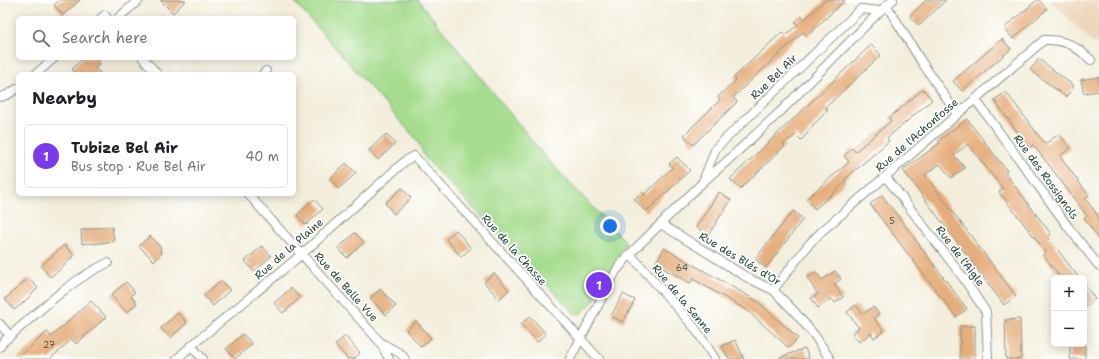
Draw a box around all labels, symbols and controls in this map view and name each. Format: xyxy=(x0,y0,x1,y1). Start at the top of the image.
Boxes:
search box xyxy=(16,16,296,60)
icon: search xyxy=(30,27,52,49)
text: Search here xyxy=(62,28,148,48)
street label: Rue Bel Air xyxy=(747,51,801,103)
text: Nearby xyxy=(32,87,97,109)
street label: Rue de l'Achonfosse xyxy=(872,95,962,175)
street label: Rue des Rossignols xyxy=(1010,131,1082,223)
text: Tubize Bel Air xyxy=(71,138,178,158)
text: 1 xyxy=(43,148,49,165)
text: 40 m xyxy=(245,148,279,165)
text: Bus stop · Rue Bel Air xyxy=(71,158,206,175)
street label: Rue de la Chasse xyxy=(478,211,550,289)
street label: Rue de la Plaine xyxy=(251,215,327,283)
house number: 5 xyxy=(889,215,895,227)
your location xyxy=(600,216,620,236)
street label: Rue de l'Aigle xyxy=(932,223,988,289)
street label: Rue des Blés d'Or xyxy=(696,229,784,289)
street label: Rue de Belle Vue xyxy=(311,249,381,325)
street label: Rue de la Senne xyxy=(649,261,715,337)
house number: 64 xyxy=(676,262,688,274)
pin: 1 xyxy=(586,270,612,300)
map controls xyxy=(1051,275,1087,347)
button: + xyxy=(1051,275,1087,311)
button: − xyxy=(1051,311,1087,347)
house number: 27 xyxy=(43,339,55,351)

